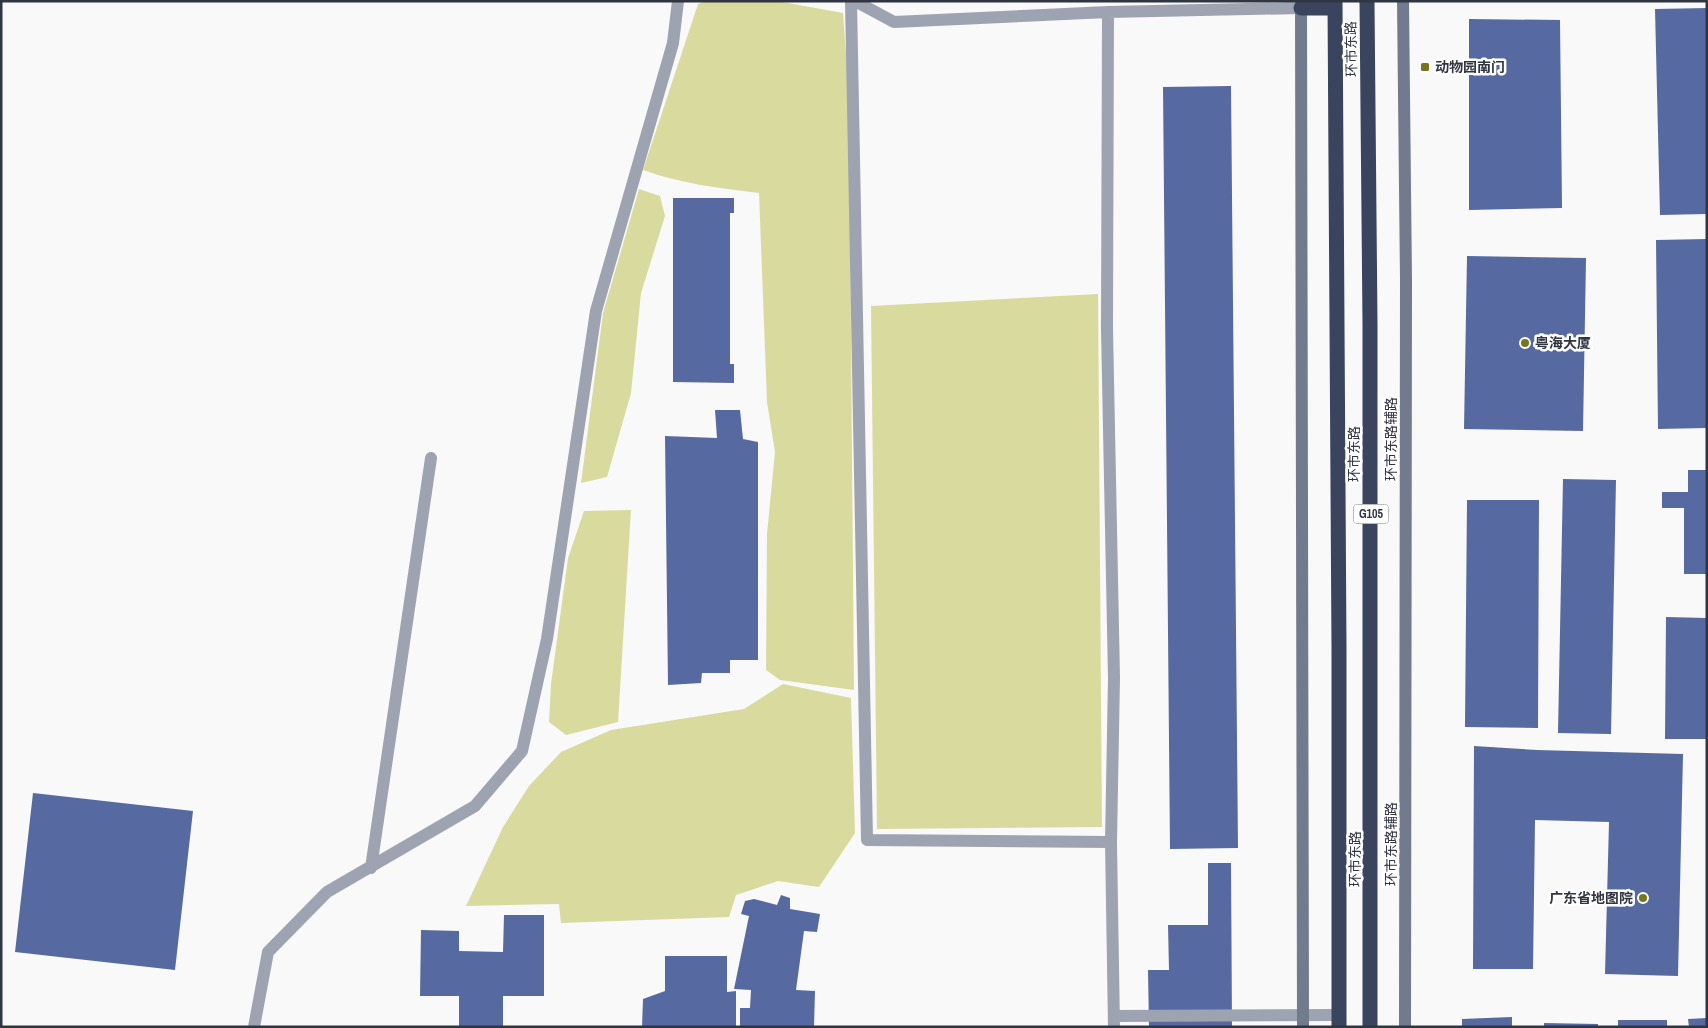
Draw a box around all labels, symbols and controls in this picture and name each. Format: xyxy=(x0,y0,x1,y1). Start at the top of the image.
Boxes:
street label: 环市东路 xyxy=(1342,21,1360,77)
place label: 动物园南门 xyxy=(1435,58,1505,76)
marker: 动物园南门 xyxy=(1419,61,1431,73)
place label: 粤海大厦 xyxy=(1535,334,1591,352)
marker: 粤海大厦 xyxy=(1519,337,1531,349)
street label: 环市东路辅路 xyxy=(1382,397,1400,481)
street label: 环市东路 xyxy=(1345,426,1363,482)
road number: G105 xyxy=(1354,504,1388,524)
street label: 环市东路辅路 xyxy=(1382,802,1400,886)
street label: 环市东路 xyxy=(1346,831,1364,887)
place label: 广东省地图院 xyxy=(1549,889,1633,907)
marker: 广东省地图院 xyxy=(1637,892,1649,904)

